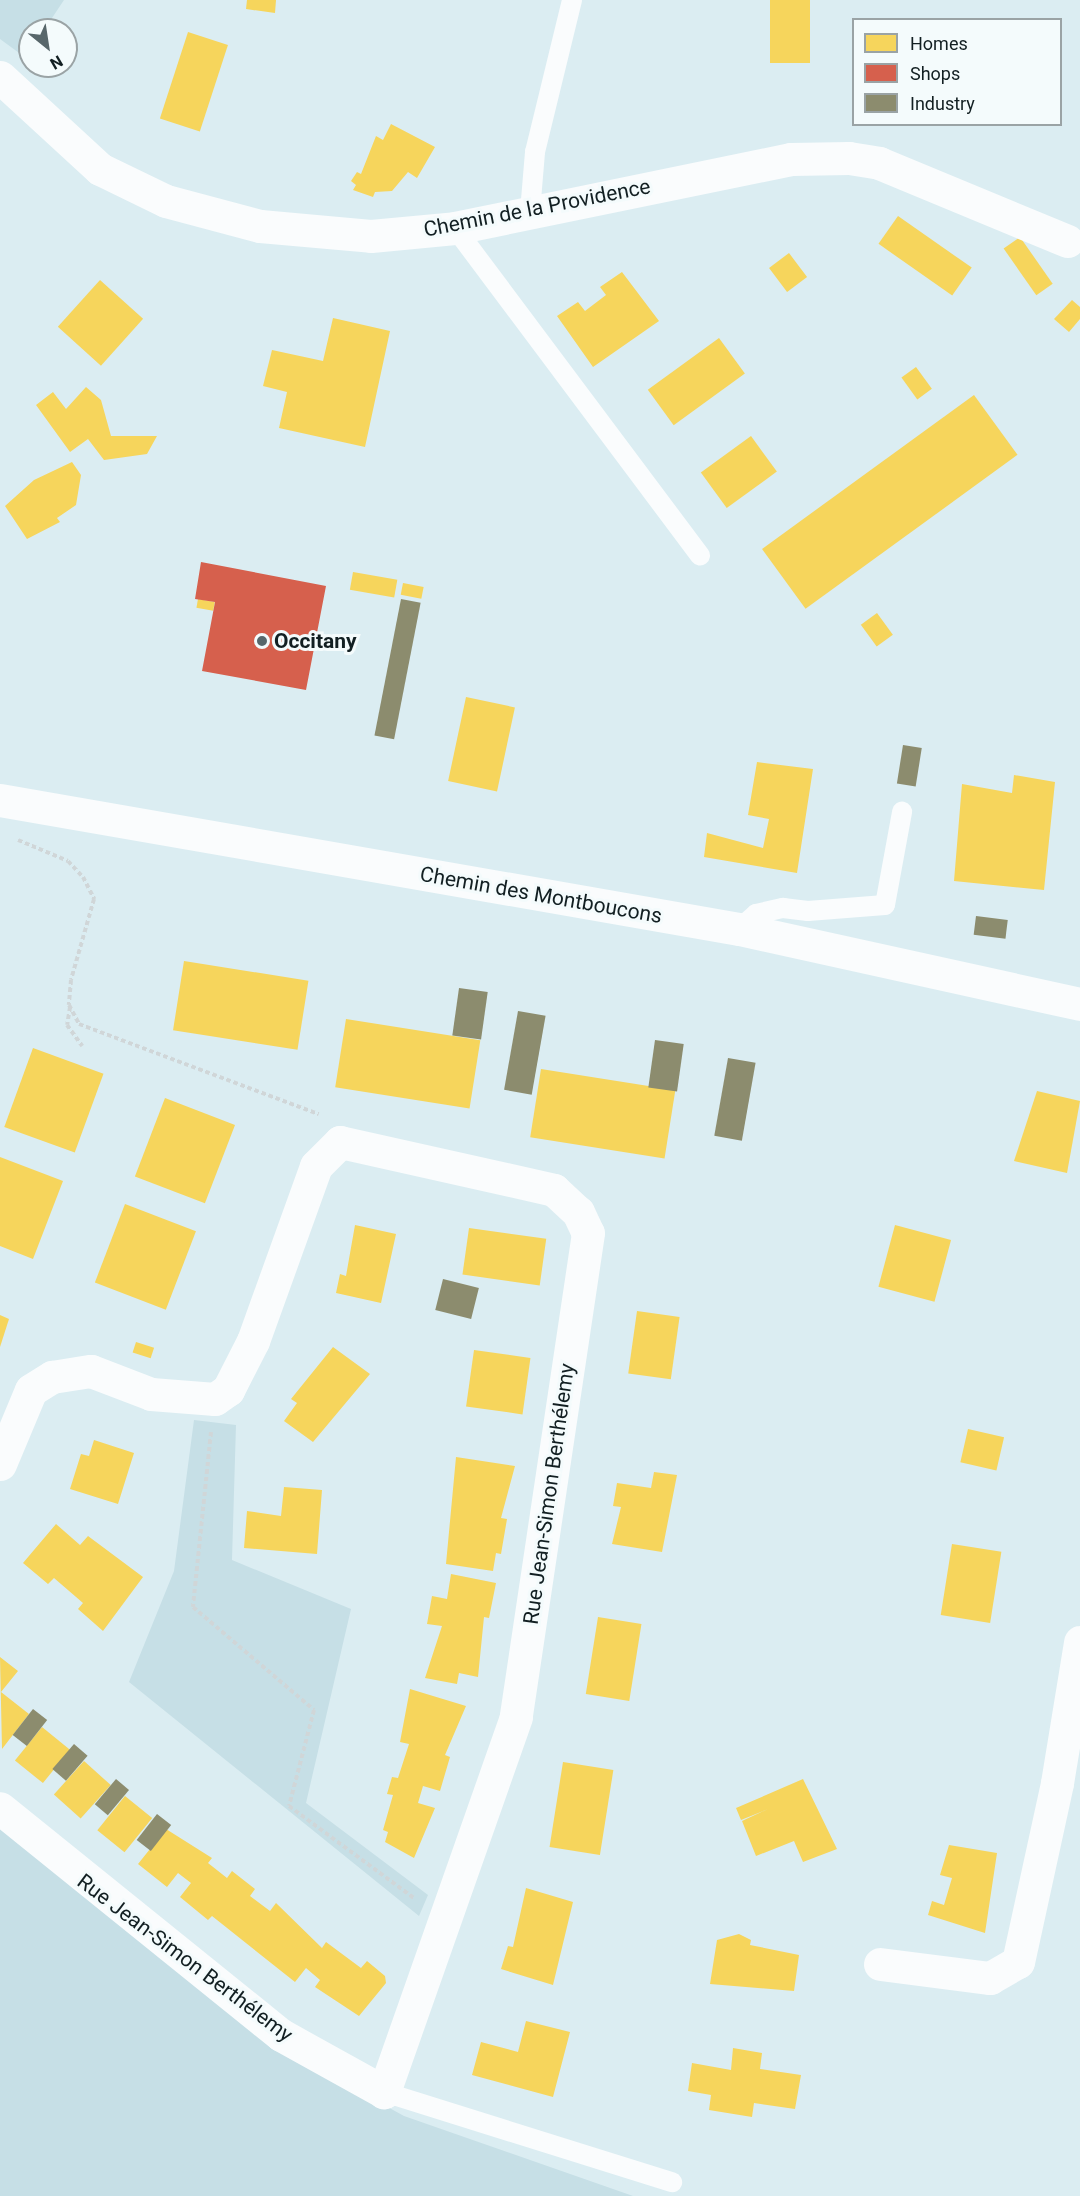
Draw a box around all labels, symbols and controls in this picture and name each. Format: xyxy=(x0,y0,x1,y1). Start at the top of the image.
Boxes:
north arrow xyxy=(18,18,78,78)
legend xyxy=(852,18,1062,126)
text: Homes xyxy=(910,33,968,54)
text: N xyxy=(47,51,66,73)
text: Shops xyxy=(910,63,960,84)
text: Industry xyxy=(910,93,975,114)
street label: Chemin de la Providence xyxy=(421,174,653,242)
place label: Occitany xyxy=(274,628,357,654)
marker: Occitany xyxy=(255,634,269,648)
street label: Chemin des Montboucons xyxy=(418,861,664,929)
street label: Rue Jean-Simon Berthélemy xyxy=(518,1362,580,1626)
street label: Rue Jean-Simon Berthélemy xyxy=(72,1869,298,2047)

